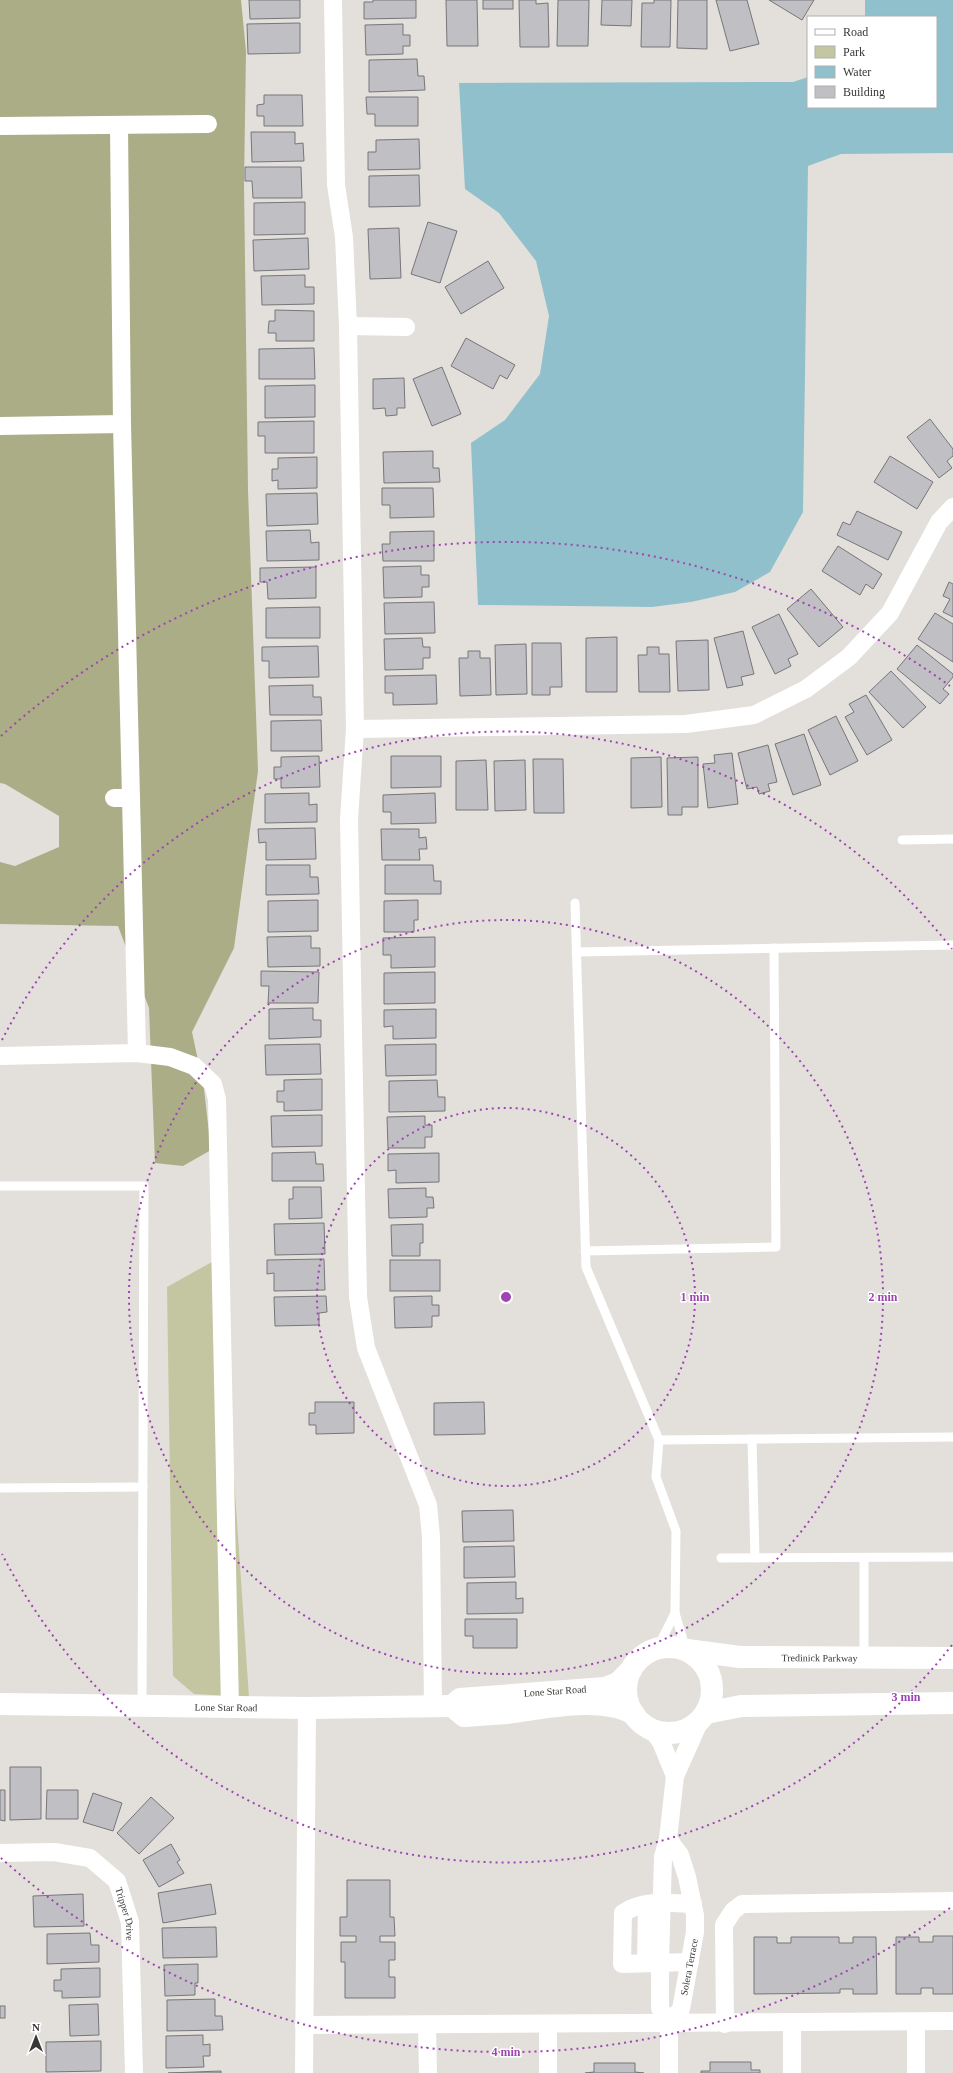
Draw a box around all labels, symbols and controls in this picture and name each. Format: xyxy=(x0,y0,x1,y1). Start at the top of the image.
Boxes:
legend xyxy=(807,16,937,108)
text: Road xyxy=(843,25,868,39)
text: Park xyxy=(843,45,865,59)
text: Water xyxy=(843,65,871,79)
text: Building xyxy=(843,85,885,99)
centre of rings xyxy=(499,1290,513,1304)
text: 1 min xyxy=(680,1290,710,1304)
text: 2 min xyxy=(868,1290,898,1304)
street label: Tredinick Parkway xyxy=(781,1652,858,1663)
street label: Lone Star Road xyxy=(523,1683,587,1699)
text: 3 min xyxy=(891,1690,921,1704)
street label: Lone Star Road xyxy=(194,1701,257,1713)
street label: Tripper Drive xyxy=(114,1886,136,1941)
street label: Solera Terrace xyxy=(678,1937,700,1996)
north arrow xyxy=(16,2017,56,2057)
text: N xyxy=(32,2021,40,2033)
text: 4 min xyxy=(491,2045,521,2059)

